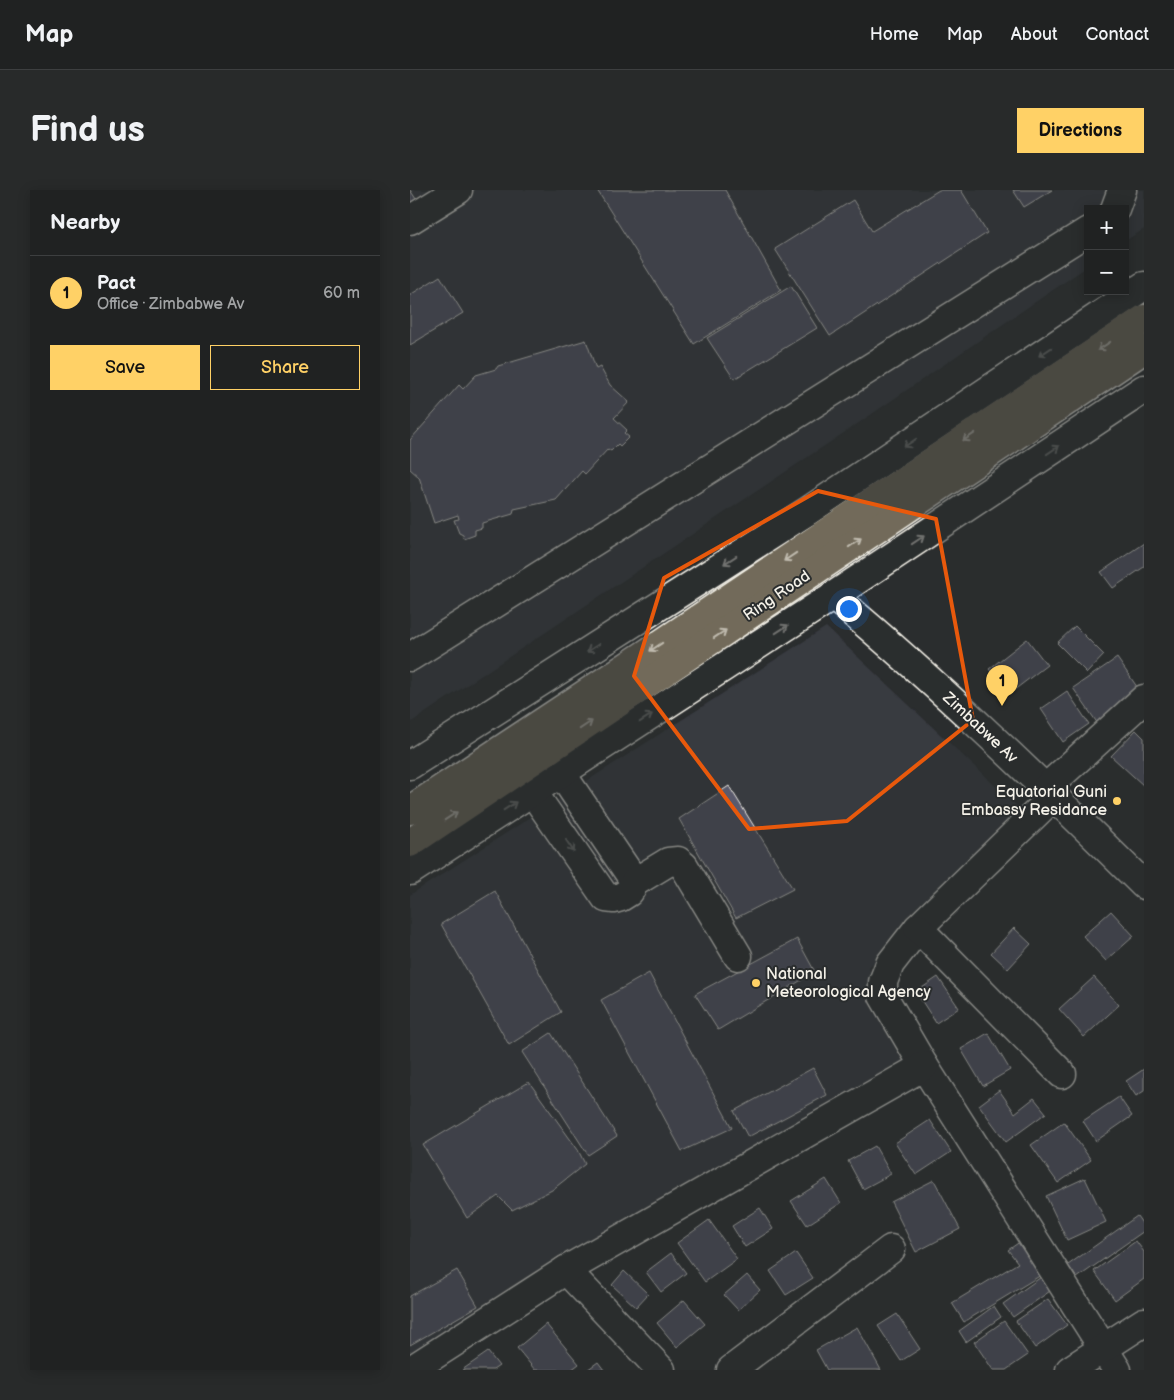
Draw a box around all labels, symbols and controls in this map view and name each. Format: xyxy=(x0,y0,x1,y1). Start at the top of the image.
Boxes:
text: Map xyxy=(25,20,73,49)
text: Home xyxy=(870,24,919,45)
text: Map xyxy=(947,24,983,45)
text: About xyxy=(1011,24,1058,45)
text: Contact xyxy=(1086,24,1149,45)
button: Directions xyxy=(1017,108,1144,153)
text: Find us xyxy=(30,109,145,152)
map controls xyxy=(1084,205,1129,295)
button: + xyxy=(1084,205,1129,250)
text: Nearby xyxy=(50,210,120,235)
button: − xyxy=(1084,250,1129,295)
text: Pact xyxy=(97,272,136,295)
text: 1 xyxy=(63,284,69,303)
text: 60 m xyxy=(323,284,360,303)
text: Office · Zimbabwe Av xyxy=(97,295,244,314)
one-way arrow xyxy=(1097,341,1111,351)
button: Save xyxy=(50,345,200,390)
button: Share xyxy=(210,345,360,390)
one-way arrow xyxy=(1038,347,1052,357)
one-way arrow xyxy=(962,432,976,442)
one-way arrow xyxy=(903,437,917,448)
one-way arrow xyxy=(1046,445,1060,455)
one-way arrow xyxy=(910,535,924,545)
one-way arrow xyxy=(848,538,862,548)
one-way arrow xyxy=(784,552,798,562)
one-way arrow xyxy=(724,556,738,566)
street label: Ring Road xyxy=(740,567,814,625)
your location xyxy=(836,596,862,622)
one-way arrow xyxy=(775,624,789,634)
one-way arrow xyxy=(713,629,727,639)
one-way arrow xyxy=(587,643,601,653)
one-way arrow xyxy=(649,643,663,653)
pin: 1 xyxy=(986,665,1018,706)
street label: Zimbabwe Av xyxy=(938,688,1022,768)
one-way arrow xyxy=(639,712,653,723)
one-way arrow xyxy=(578,720,592,730)
place label: Equatorial Guni Embassy Residance xyxy=(961,783,1108,820)
marker: Equatorial Guni Embassy Residance xyxy=(1111,795,1123,807)
one-way arrow xyxy=(502,801,516,811)
one-way arrow xyxy=(444,811,458,822)
one-way arrow xyxy=(565,839,575,853)
place label: National Meteorological Agency xyxy=(766,965,931,1002)
marker: National Meteorological Agency xyxy=(750,977,762,989)

